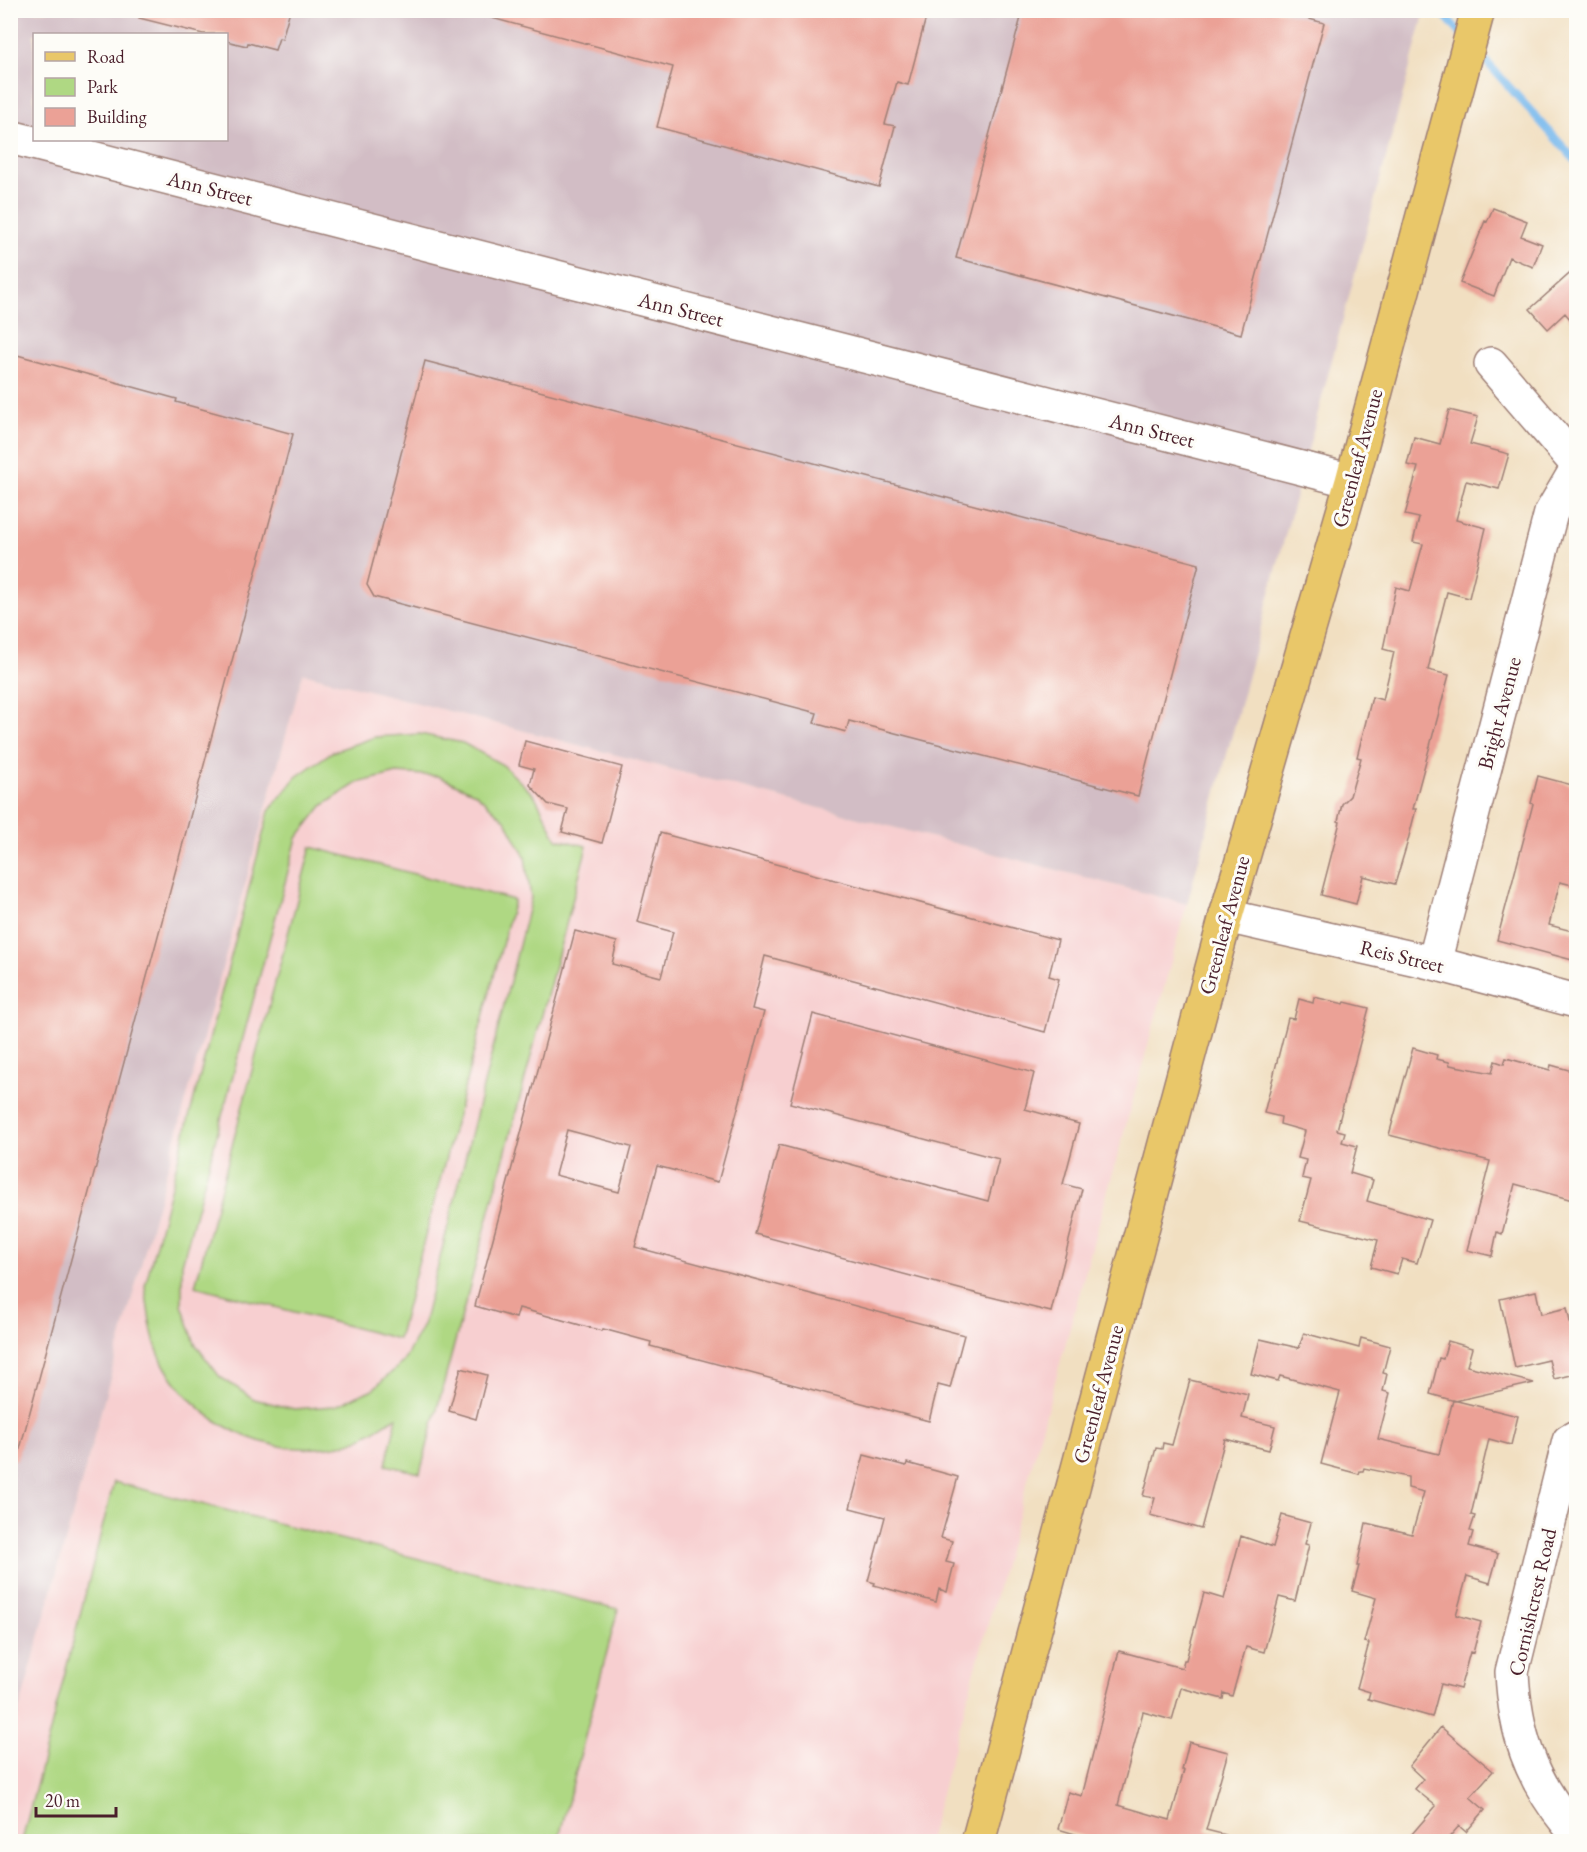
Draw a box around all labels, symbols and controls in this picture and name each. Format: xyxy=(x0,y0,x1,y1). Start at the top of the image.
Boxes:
legend xyxy=(33,33,228,141)
text: Road xyxy=(87,45,126,68)
text: Park xyxy=(87,75,118,98)
text: Building xyxy=(87,105,147,128)
street label: Ann Street xyxy=(164,164,256,212)
street label: Ann Street xyxy=(635,285,727,333)
street label: Greenleaf Avenue xyxy=(1326,386,1388,530)
street label: Ann Street xyxy=(1106,406,1198,454)
street label: Bright Avenue xyxy=(1471,654,1527,772)
street label: Greenleaf Avenue xyxy=(1193,853,1255,997)
street label: Reis Street xyxy=(1357,933,1447,979)
street label: Greenleaf Avenue xyxy=(1067,1322,1129,1466)
street label: Cornishcrest Road xyxy=(1502,1525,1562,1679)
scale bar xyxy=(36,1780,116,1818)
text: 20 m xyxy=(45,1789,80,1812)

